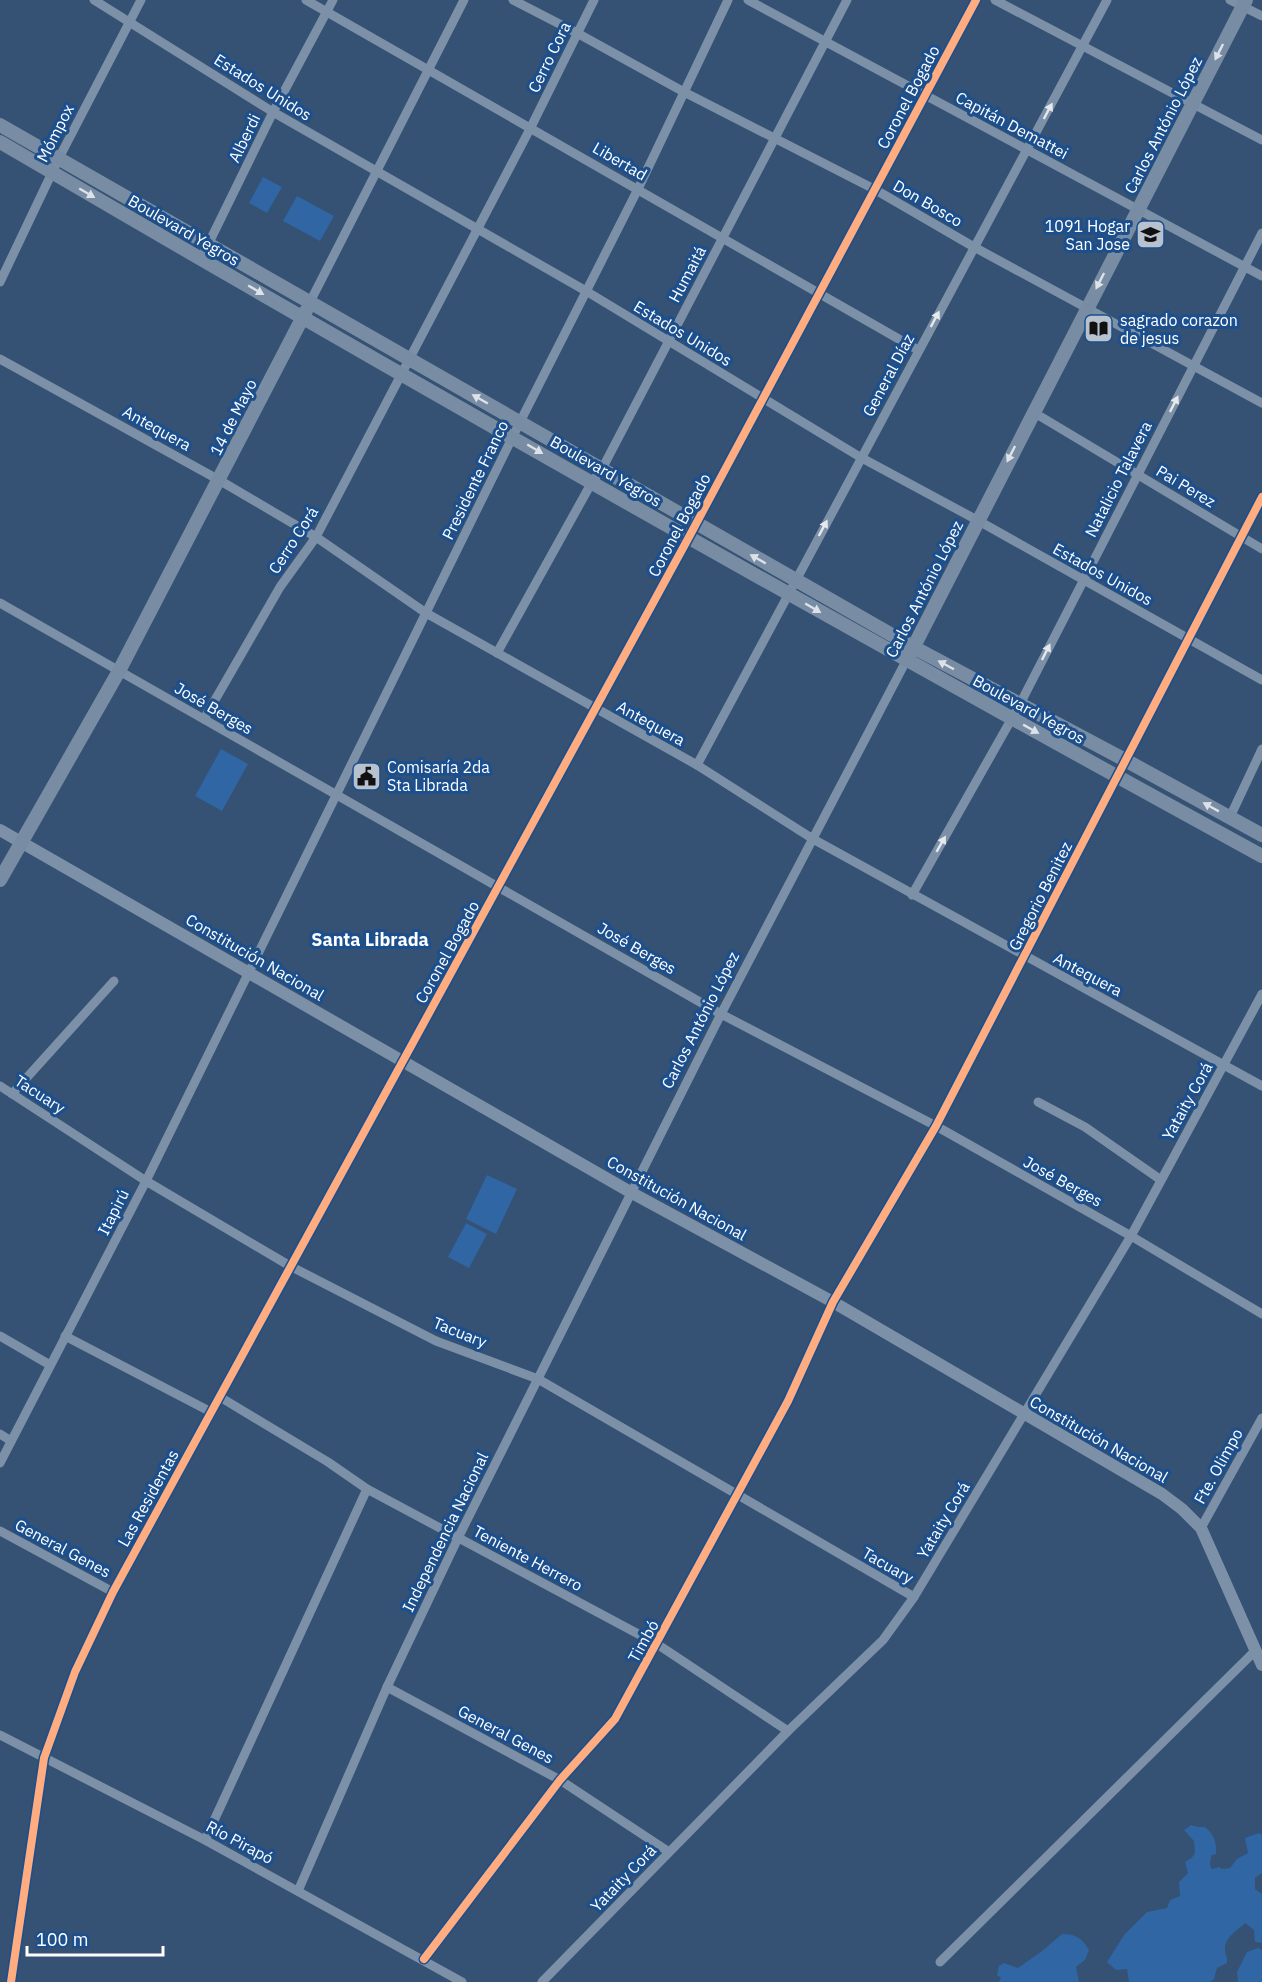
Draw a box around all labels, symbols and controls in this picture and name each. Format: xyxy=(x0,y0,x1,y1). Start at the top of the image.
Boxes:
street label: Cerro Cora xyxy=(523,18,575,96)
street label: Coronel Bogado xyxy=(872,42,944,152)
one-way arrow xyxy=(1214,44,1224,61)
street label: Estados Unidos xyxy=(211,49,315,125)
street label: Carlos António López xyxy=(1120,53,1206,197)
street label: Capitán Demattei xyxy=(952,87,1072,163)
street label: Mómpox xyxy=(32,101,78,165)
one-way arrow xyxy=(1043,102,1053,119)
street label: Alberdi xyxy=(224,110,264,166)
street label: Libertad xyxy=(589,137,651,185)
street label: Don Bosco xyxy=(890,175,966,231)
one-way arrow xyxy=(79,187,95,198)
street label: Boulevard Yegros xyxy=(125,190,243,270)
place label: 1091 Hogar San Jose xyxy=(1045,216,1130,254)
school or university icon: 1091 Hogar San Jose xyxy=(1135,219,1167,251)
street label: Humaitá xyxy=(664,242,710,306)
one-way arrow xyxy=(1096,273,1105,290)
one-way arrow xyxy=(248,285,265,295)
street label: Estados Unidos xyxy=(630,296,736,370)
one-way arrow xyxy=(930,310,940,327)
place label: sagrado corazon de jesus xyxy=(1120,310,1238,348)
library icon: sagrado corazon de jesus xyxy=(1083,313,1115,345)
street label: General Díaz xyxy=(858,330,918,420)
street label: 14 de Mayo xyxy=(205,375,261,459)
one-way arrow xyxy=(471,394,488,404)
one-way arrow xyxy=(1169,395,1179,412)
street label: Antequera xyxy=(119,401,195,455)
street label: Presidente Franco xyxy=(437,417,513,543)
street label: Natalicio Talavera xyxy=(1080,417,1156,540)
street label: Boulevard Yegros xyxy=(547,431,665,511)
one-way arrow xyxy=(526,444,543,454)
one-way arrow xyxy=(1006,446,1016,463)
street label: Pai Perez xyxy=(1153,460,1219,512)
street label: Coronel Bogado xyxy=(643,470,715,580)
street label: Cerro Corá xyxy=(264,502,322,577)
street label: Carlos António López xyxy=(881,517,967,661)
one-way arrow xyxy=(818,519,828,536)
street label: Estados Unidos xyxy=(1050,538,1156,610)
one-way arrow xyxy=(750,554,767,564)
one-way arrow xyxy=(805,603,822,613)
one-way arrow xyxy=(1041,644,1051,661)
one-way arrow xyxy=(938,660,955,670)
street label: Boulevard Yegros xyxy=(969,670,1089,748)
street label: José Berges xyxy=(171,678,257,738)
street label: Antequera xyxy=(613,696,689,750)
one-way arrow xyxy=(1023,724,1040,734)
place label: Comisaría 2da Sta Librada xyxy=(387,757,490,795)
public building icon: Comisaría 2da Sta Librada xyxy=(350,760,382,792)
one-way arrow xyxy=(1202,802,1219,812)
one-way arrow xyxy=(936,835,946,852)
street label: Gregorio Benitez xyxy=(1004,838,1076,954)
street label: Coronel Bogado xyxy=(411,897,483,1007)
street label: Constitución Nacional xyxy=(182,909,328,1005)
street label: José Berges xyxy=(594,918,680,978)
district label: Santa Librada xyxy=(311,928,429,951)
street label: Carlos António López xyxy=(657,948,743,1092)
street label: Antequera xyxy=(1050,948,1126,1001)
street label: Yataity Corá xyxy=(1157,1058,1217,1143)
street label: Tacuary xyxy=(11,1070,69,1118)
street label: Constitución Nacional xyxy=(604,1151,750,1245)
street label: José Berges xyxy=(1020,1151,1106,1211)
street label: Itapirú xyxy=(93,1186,133,1238)
street label: Tacuary xyxy=(430,1312,490,1352)
street label: Constitución Nacional xyxy=(1026,1391,1172,1487)
street label: Fte. Olimpo xyxy=(1189,1425,1247,1507)
street label: Las Residentas xyxy=(113,1446,183,1550)
street label: Independencia Nacional xyxy=(398,1449,492,1615)
street label: Yataity Corá xyxy=(912,1478,974,1562)
street label: General Genes xyxy=(12,1514,114,1582)
street label: Teniente Herrero xyxy=(470,1521,586,1595)
street label: Tacuary xyxy=(859,1542,917,1588)
street label: Timbó xyxy=(623,1616,663,1666)
street label: General Genes xyxy=(455,1700,557,1768)
street label: Río Pirapó xyxy=(203,1816,277,1868)
street label: Yataity Corá xyxy=(586,1840,660,1916)
scale bar xyxy=(27,1919,164,1957)
text: 100 m xyxy=(36,1928,88,1951)

